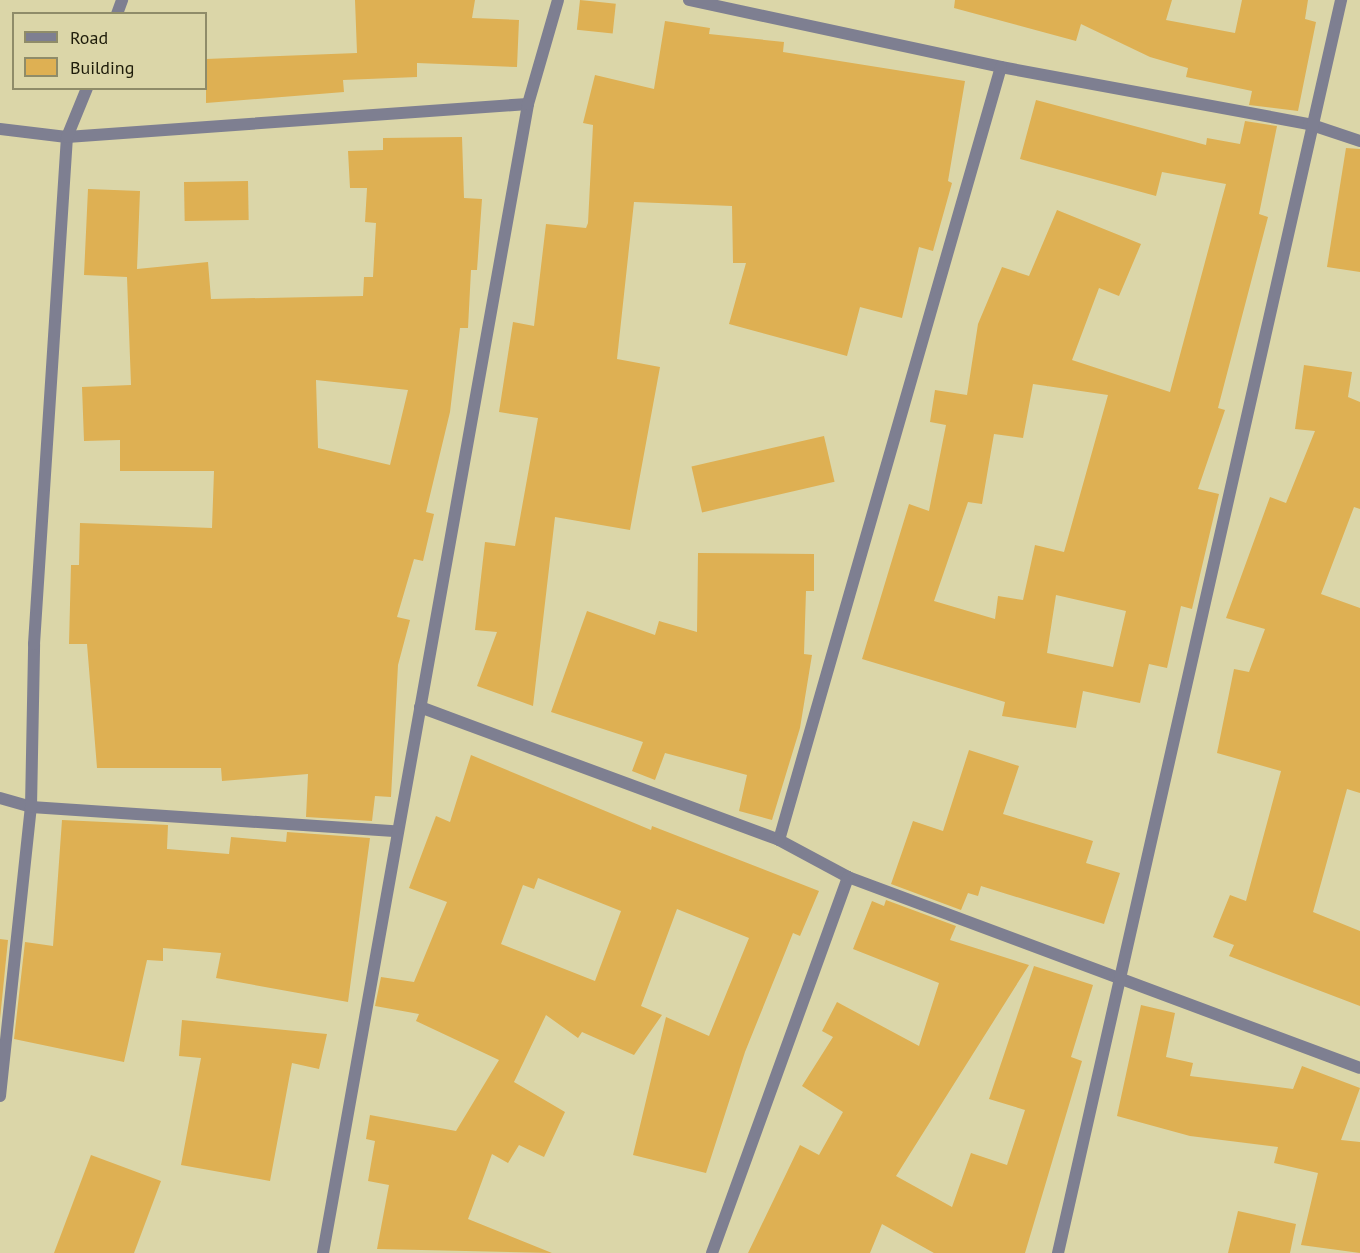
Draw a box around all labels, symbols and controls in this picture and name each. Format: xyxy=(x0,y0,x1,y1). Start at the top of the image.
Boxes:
legend xyxy=(12,12,207,90)
text: Road xyxy=(70,26,108,49)
text: Building xyxy=(70,56,134,79)

